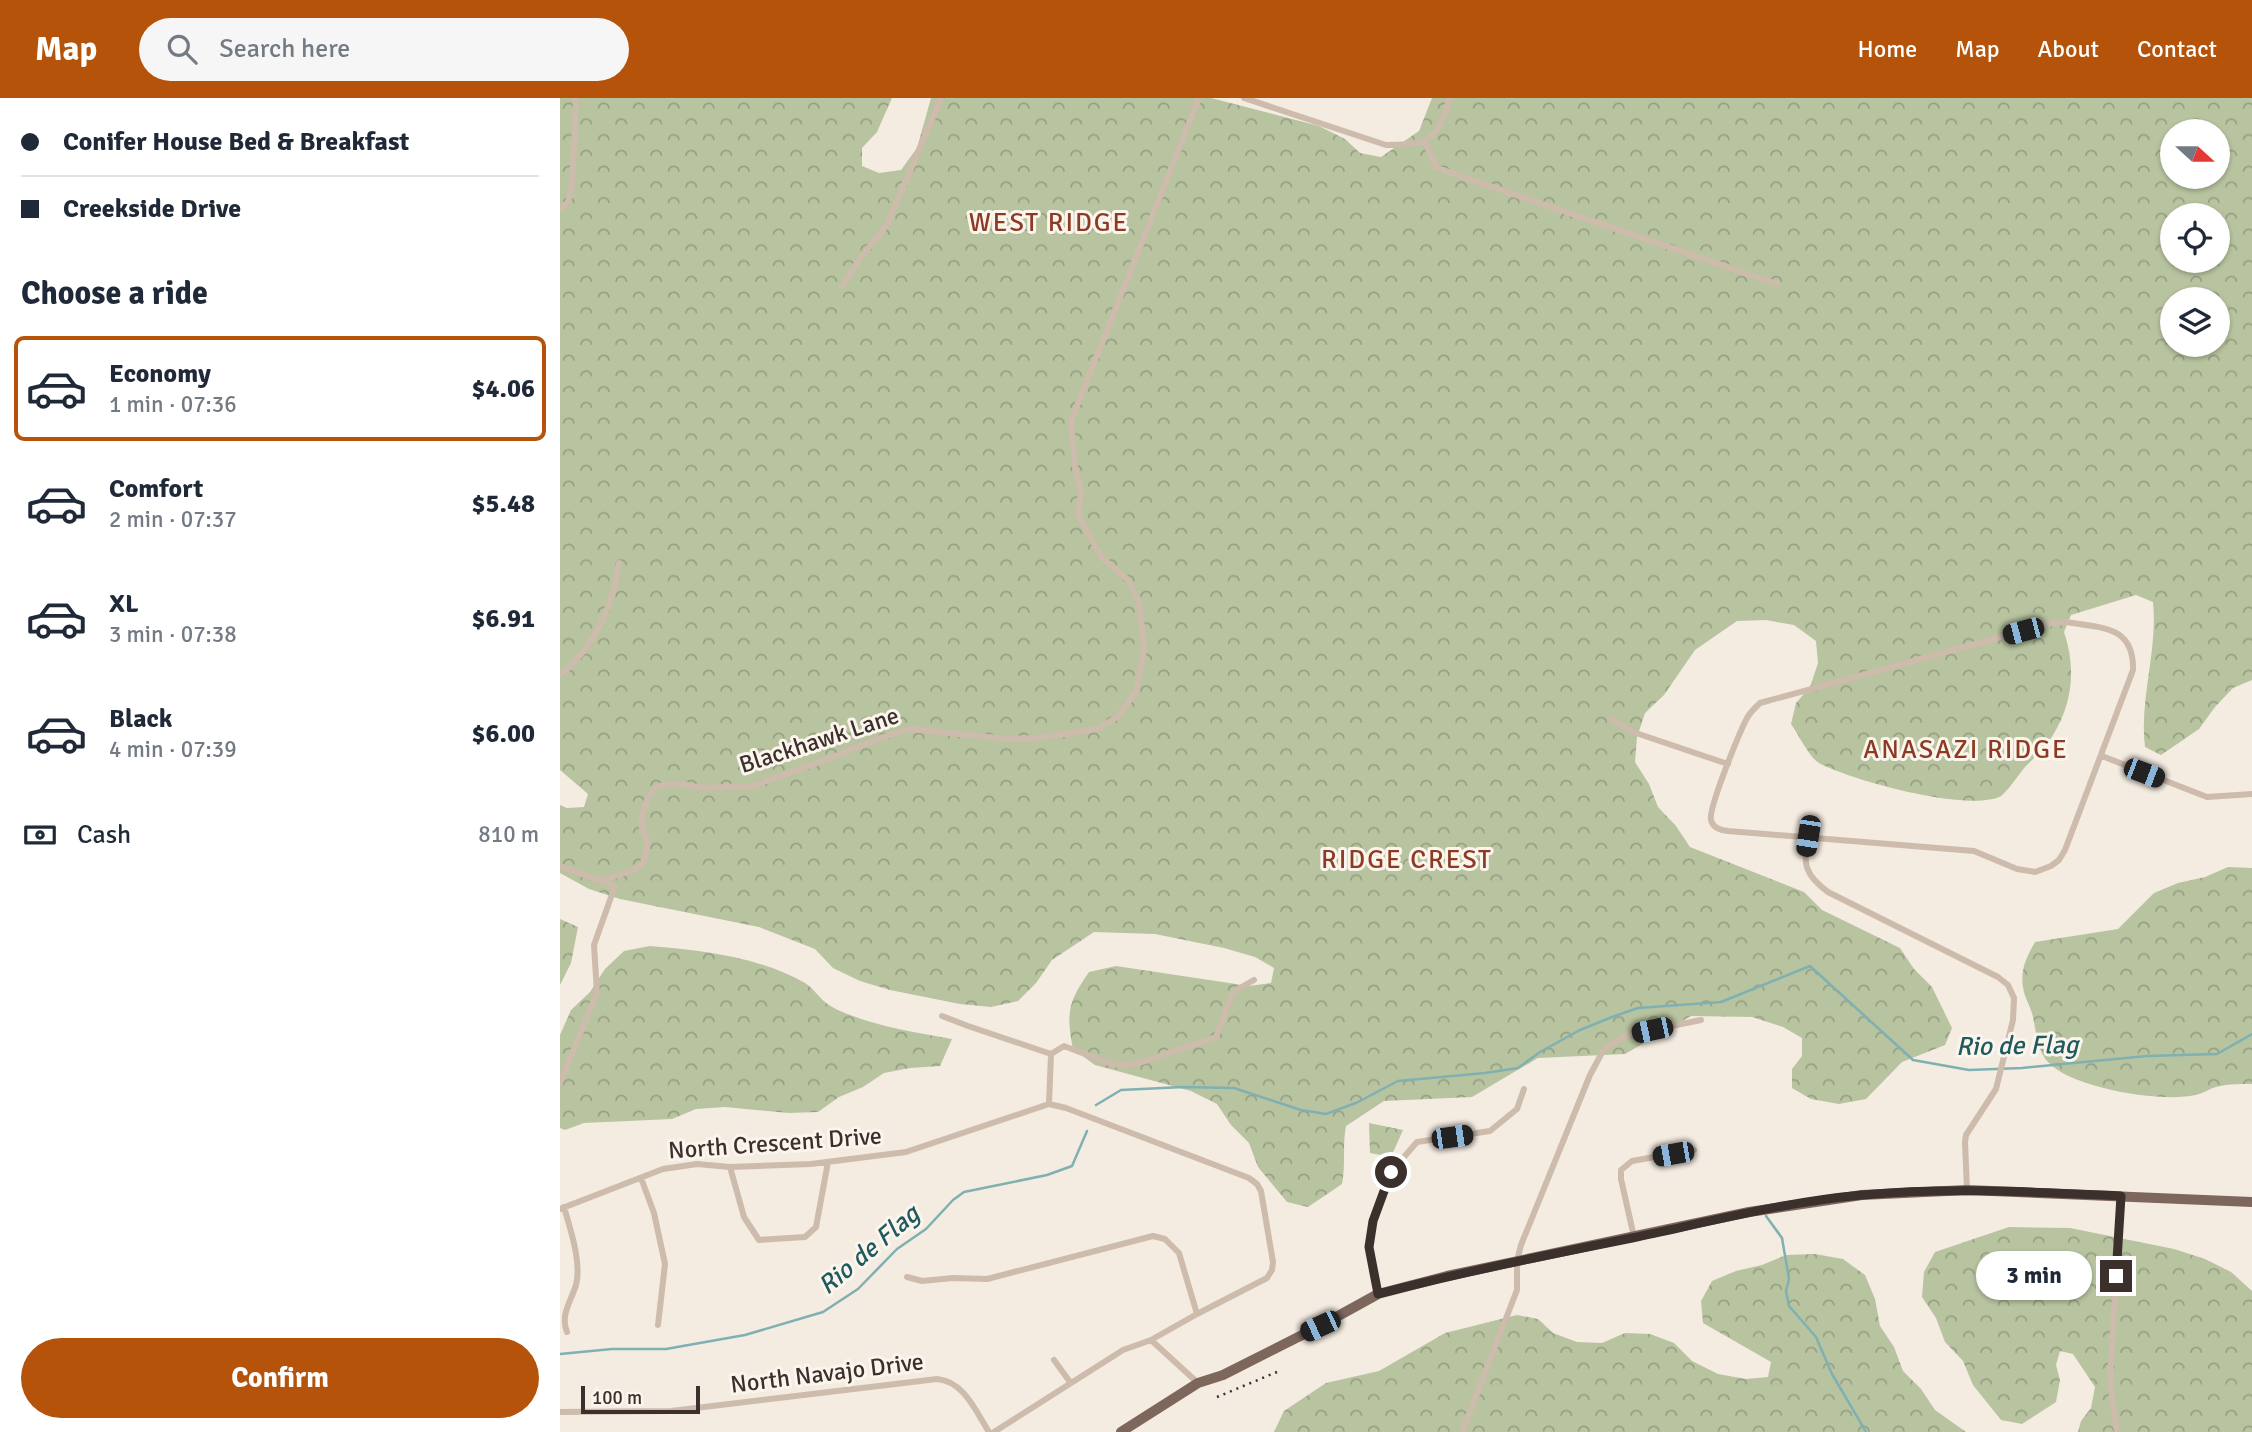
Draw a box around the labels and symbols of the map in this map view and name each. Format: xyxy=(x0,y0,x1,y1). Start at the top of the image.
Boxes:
north arrow xyxy=(2160,119,2230,189)
district label: WEST RIDGE xyxy=(969,207,1129,239)
car xyxy=(2000,615,2047,647)
street label: Blackhawk Lane xyxy=(735,700,903,780)
district label: ANASAZI RIDGE xyxy=(1863,734,2069,766)
car xyxy=(2121,756,2168,790)
car xyxy=(1795,814,1822,858)
district label: RIDGE CREST xyxy=(1321,844,1493,876)
car xyxy=(1630,1015,1675,1045)
water label: Rio de Flag xyxy=(1956,1029,2081,1063)
street label: North Crescent Drive xyxy=(667,1121,883,1165)
car xyxy=(1430,1124,1475,1150)
car xyxy=(1651,1140,1696,1168)
route start xyxy=(1375,1156,1407,1188)
water label: Rio de Flag xyxy=(812,1197,928,1302)
callout: 3 min xyxy=(1976,1252,2092,1300)
route end xyxy=(2100,1260,2132,1292)
car xyxy=(1297,1308,1344,1344)
street label: North Navajo Drive xyxy=(729,1346,925,1400)
scale bar xyxy=(581,1383,700,1415)

